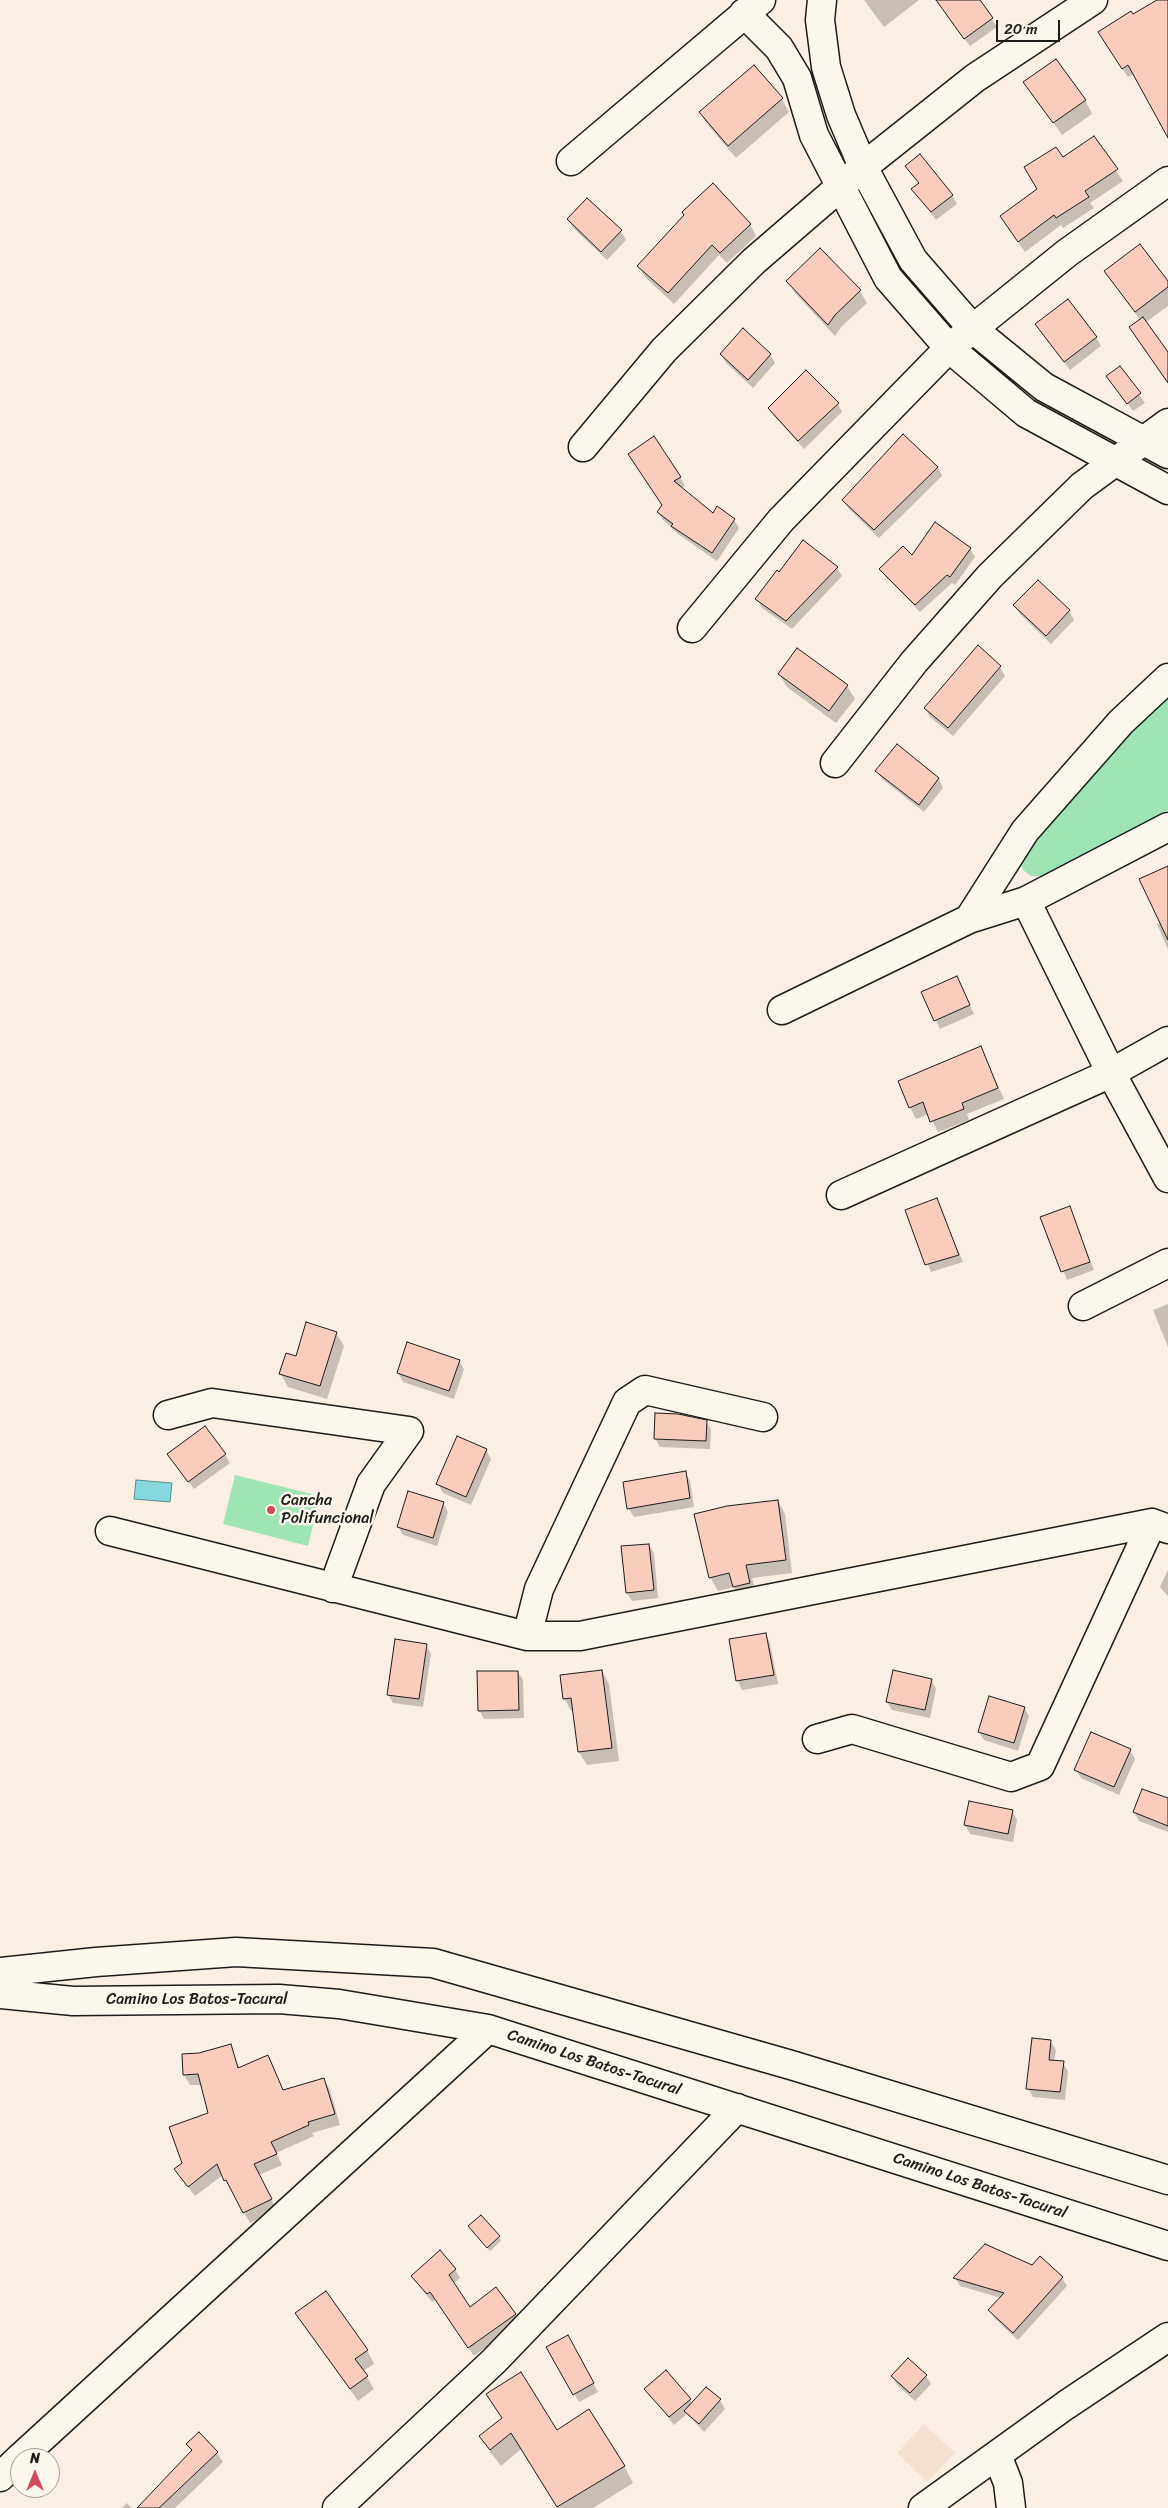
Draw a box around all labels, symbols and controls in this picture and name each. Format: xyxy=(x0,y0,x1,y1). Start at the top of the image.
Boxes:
scale bar xyxy=(998,10,1062,42)
text: 20 m xyxy=(1004,16,1038,42)
place label: Cancha Polifuncional xyxy=(281,1491,374,1529)
marker: Cancha Polifuncional xyxy=(265,1504,277,1516)
street label: Camino Los Batos-Tacural xyxy=(106,1990,288,2010)
street label: Camino Los Batos-Tacural xyxy=(505,2026,683,2100)
street label: Camino Los Batos-Tacural xyxy=(891,2149,1069,2223)
text: N xyxy=(30,2446,40,2471)
north arrow xyxy=(10,2448,60,2498)

